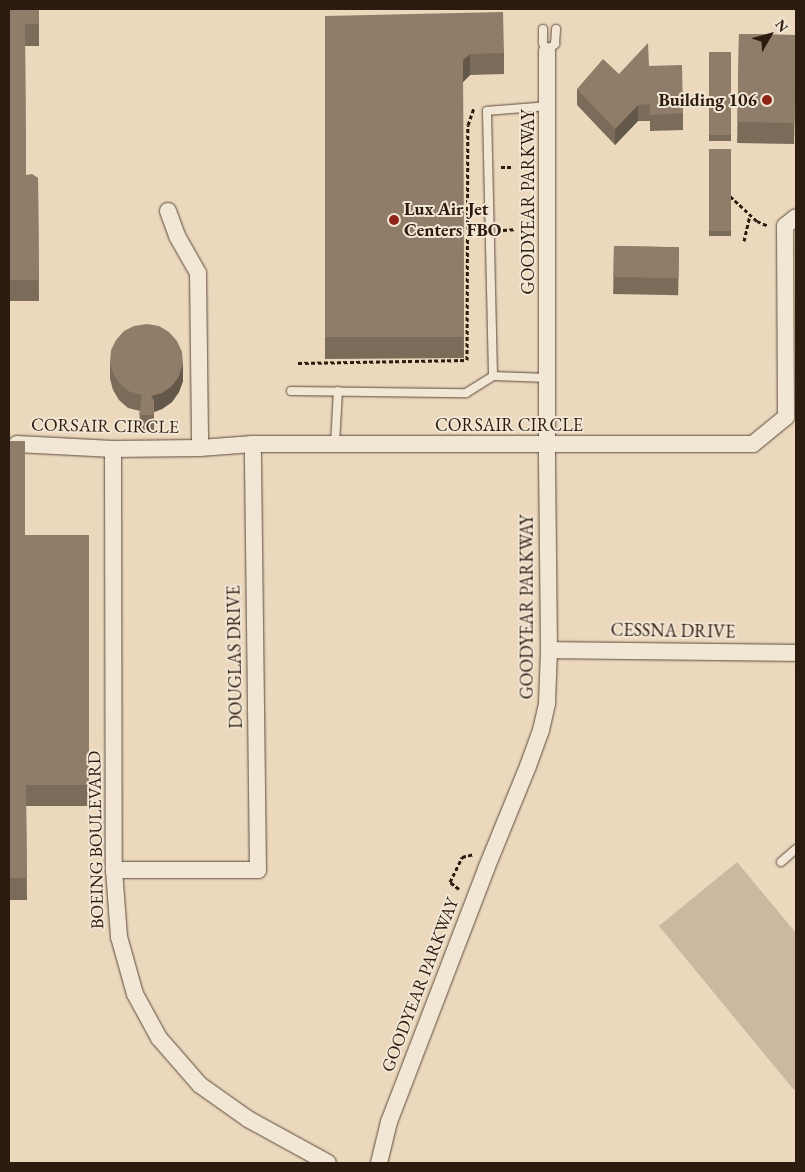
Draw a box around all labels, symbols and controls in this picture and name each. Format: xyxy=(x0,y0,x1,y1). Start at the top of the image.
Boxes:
north arrow xyxy=(745,10,795,60)
text: N xyxy=(771,16,792,36)
place label: Building 106 xyxy=(658,89,757,111)
marker: Building 106 xyxy=(761,94,773,106)
street label: GOODYEAR PARKWAY xyxy=(517,110,539,294)
place label: Lux Air Jet Centers FBO xyxy=(404,199,501,242)
marker: Lux Air Jet Centers FBO xyxy=(388,214,400,226)
street label: CORSAIR CIRCLE xyxy=(31,414,179,438)
street label: CORSAIR CIRCLE xyxy=(435,414,583,436)
street label: GOODYEAR PARKWAY xyxy=(516,515,538,699)
street label: DOUGLAS DRIVE xyxy=(223,585,247,729)
street label: CESSNA DRIVE xyxy=(610,619,736,643)
street label: BOEING BOULEVARD xyxy=(84,751,108,929)
street label: GOODYEAR PARKWAY xyxy=(377,895,463,1075)

